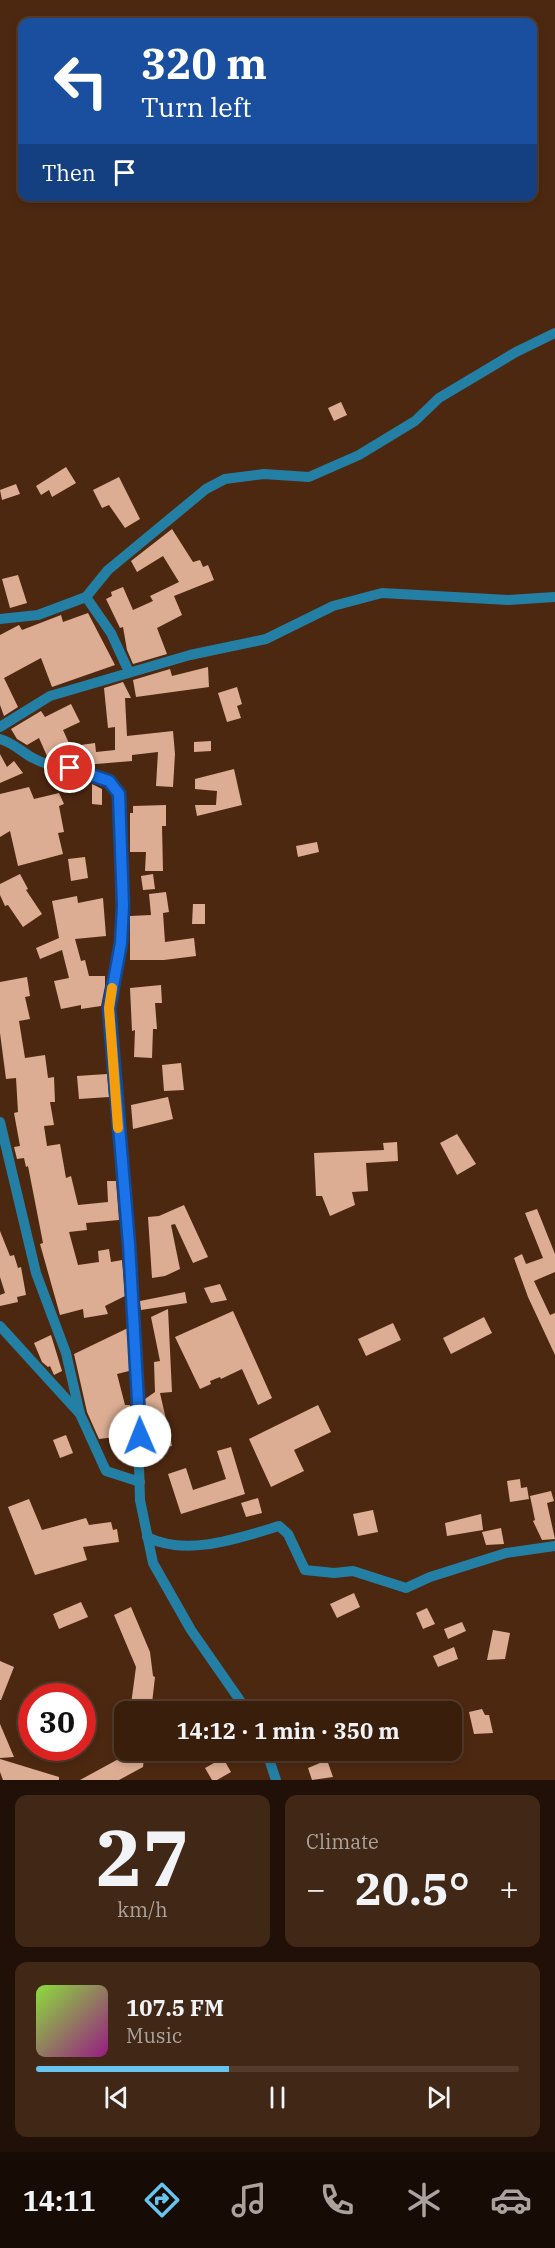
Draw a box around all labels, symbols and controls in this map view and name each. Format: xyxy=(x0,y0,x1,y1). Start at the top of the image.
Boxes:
text: 320 m xyxy=(141,36,267,91)
icon: left xyxy=(42,42,120,120)
text: Turn left xyxy=(141,89,252,124)
icon: arrive xyxy=(108,156,141,189)
text: Then xyxy=(42,158,96,187)
pin xyxy=(44,742,95,793)
icon: arrive xyxy=(53,751,86,784)
position arrow xyxy=(108,1404,172,1468)
speed limit sign: 30 xyxy=(18,1683,96,1761)
text: 14:12 · 1 min · 350 m xyxy=(176,1716,400,1745)
text: 27 xyxy=(96,1806,189,1907)
text: Climate xyxy=(306,1828,379,1855)
text: 20.5° xyxy=(355,1859,470,1917)
text: − xyxy=(306,1867,326,1910)
text: + xyxy=(499,1867,519,1910)
text: km/h xyxy=(117,1896,168,1923)
text: 107.5 FM xyxy=(126,1993,224,2022)
text: Music xyxy=(126,2022,182,2049)
icon: previous xyxy=(100,2081,133,2114)
icon: pause xyxy=(261,2081,294,2114)
icon: next xyxy=(422,2081,455,2114)
icon: directions xyxy=(141,2179,183,2221)
icon: music xyxy=(228,2179,270,2221)
icon: phone xyxy=(316,2179,358,2221)
icon: climate xyxy=(403,2179,445,2221)
icon: car xyxy=(490,2179,532,2221)
text: 14:11 xyxy=(23,2183,96,2218)

